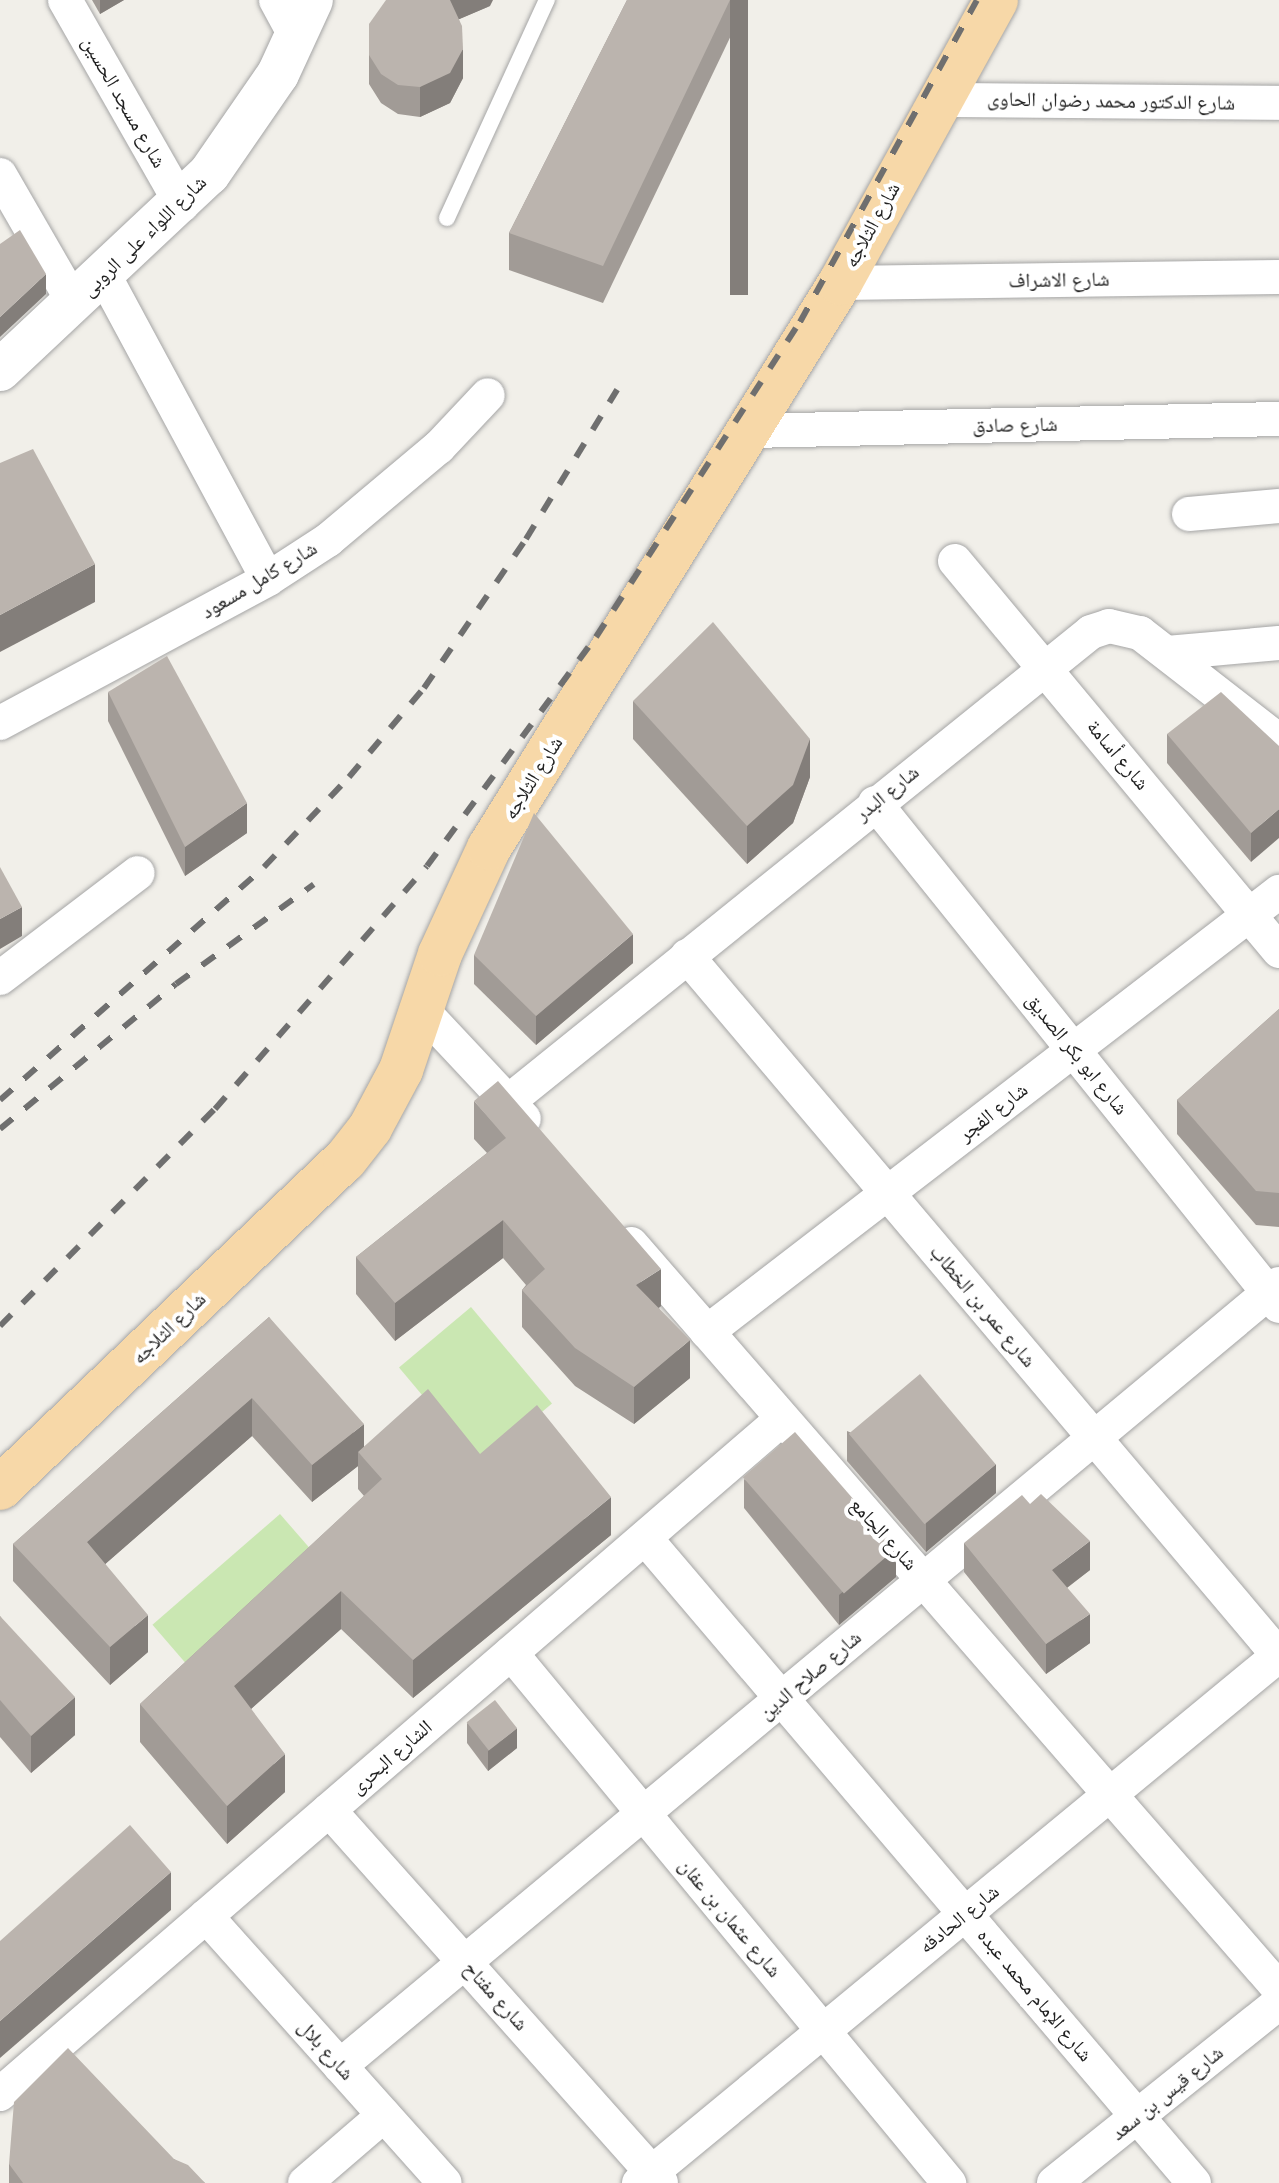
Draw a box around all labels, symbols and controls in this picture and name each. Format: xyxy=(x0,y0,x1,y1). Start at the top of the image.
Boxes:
street label: شارع مسجد الحسين xyxy=(77,32,171,172)
street label: شارع الدكتور محمد رضوان الحاوى xyxy=(987,87,1235,115)
street label: شارع اللواء على الروبى xyxy=(76,170,212,302)
street label: شارع الثلاجه xyxy=(839,178,905,272)
street label: شارع الاشراف xyxy=(1008,267,1110,293)
street label: شارع صادق xyxy=(972,412,1058,438)
street label: شارع كامل مسعود xyxy=(197,536,321,624)
street label: شارع أسامة xyxy=(1082,715,1154,795)
street label: شارع الثلاجه xyxy=(498,732,568,824)
street label: شارع البدر xyxy=(850,760,924,826)
street label: شارع ابو بكر الصديق xyxy=(1021,988,1133,1120)
street label: شارع الفجر xyxy=(954,1078,1032,1146)
street label: شارع عمر بن الخطاب xyxy=(925,1240,1041,1372)
street label: شارع الثلاجه xyxy=(127,1287,211,1369)
street label: شارع الجامع xyxy=(845,1493,923,1575)
street label: شارع صلاح الدين xyxy=(754,1625,866,1725)
street label: الشارع البحرى xyxy=(345,1715,437,1799)
street label: شارع عثمان بن عفان xyxy=(673,1854,787,1982)
street label: شارع الحادقه xyxy=(914,1879,1004,1959)
street label: شارع الإمام محمد عبده xyxy=(972,1924,1098,2066)
street label: شارع مفتاح xyxy=(459,1956,533,2036)
street label: شارع بلال xyxy=(293,2015,359,2085)
street label: شارع قيس بن سعد xyxy=(1106,2040,1228,2146)

